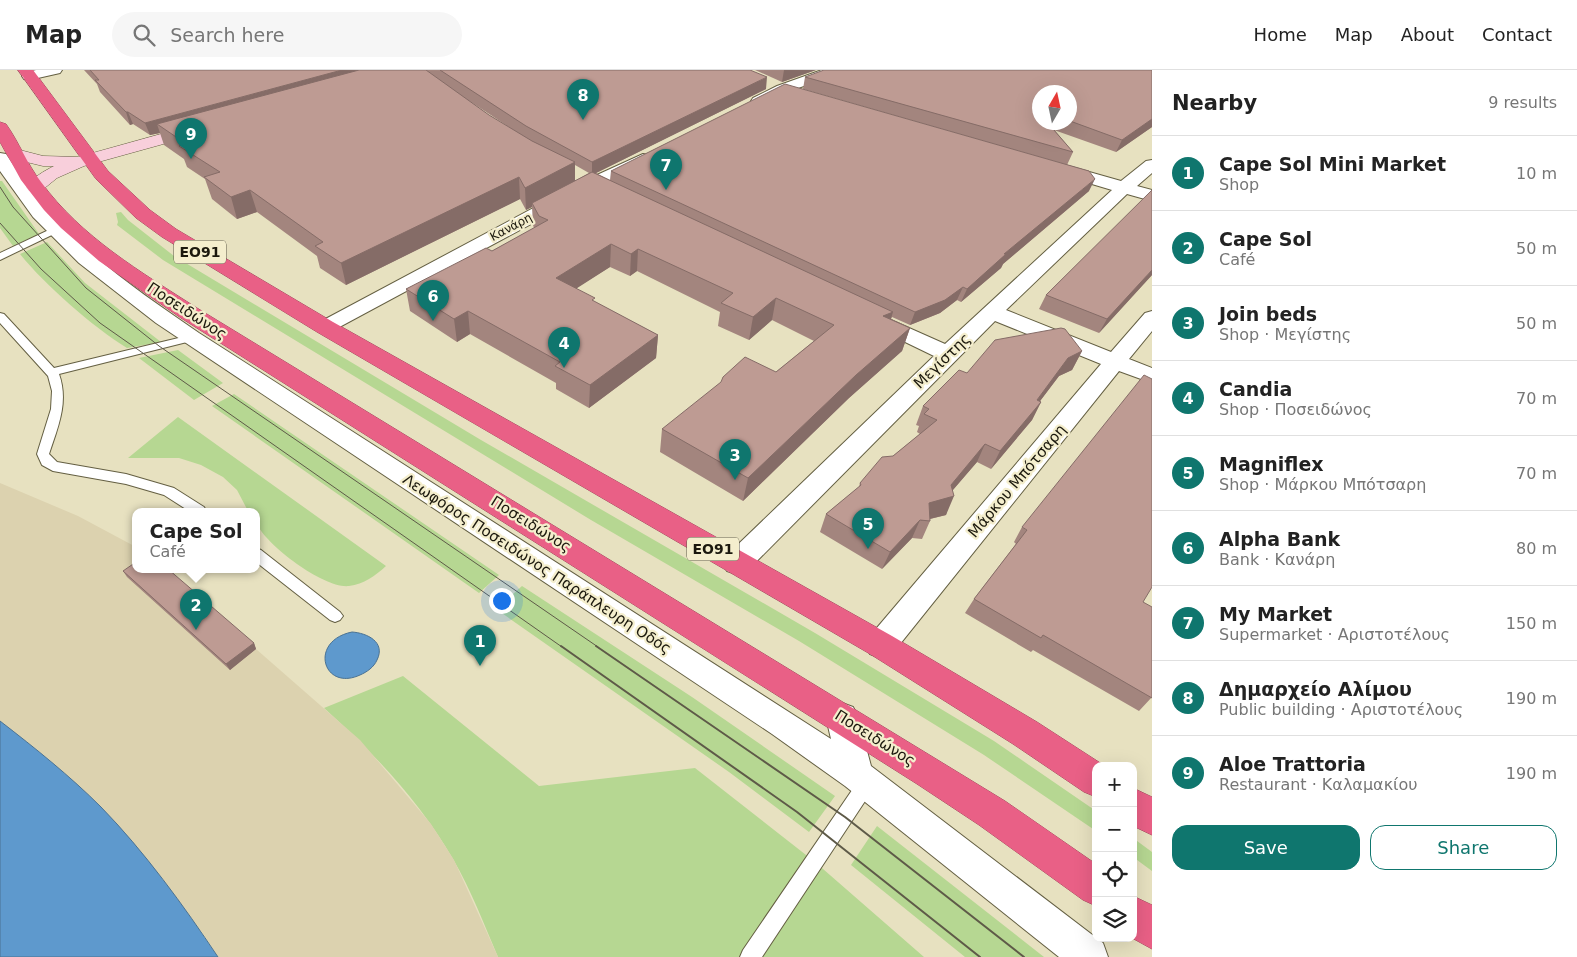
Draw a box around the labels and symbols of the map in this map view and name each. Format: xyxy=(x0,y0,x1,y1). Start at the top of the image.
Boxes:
pin: 8 xyxy=(567,79,599,120)
north arrow xyxy=(1032,85,1077,130)
pin: 9 xyxy=(175,118,207,159)
pin: 7 xyxy=(650,149,682,190)
street label: Κανάρη xyxy=(488,210,534,244)
road number: ΕΟ91 xyxy=(174,240,226,263)
street label: Ποσειδώνος xyxy=(144,279,230,343)
pin: 6 xyxy=(417,280,449,321)
pin: 4 xyxy=(548,327,580,368)
street label: Μεγίστης xyxy=(910,330,974,392)
street label: Μάρκου Μπότσαρη xyxy=(964,421,1070,541)
pin: 3 xyxy=(719,439,751,480)
street label: Λεωφόρος Ποσειδώνος Παράπλευρη Οδός xyxy=(399,470,675,658)
street label: Ποσειδώνος xyxy=(488,492,574,556)
pin: 5 xyxy=(852,508,884,549)
road number: ΕΟ91 xyxy=(687,538,739,560)
your location xyxy=(489,588,515,614)
pin: 2 xyxy=(180,589,212,630)
pin: 1 xyxy=(464,625,496,666)
street label: Ποσειδώνος xyxy=(832,706,918,770)

